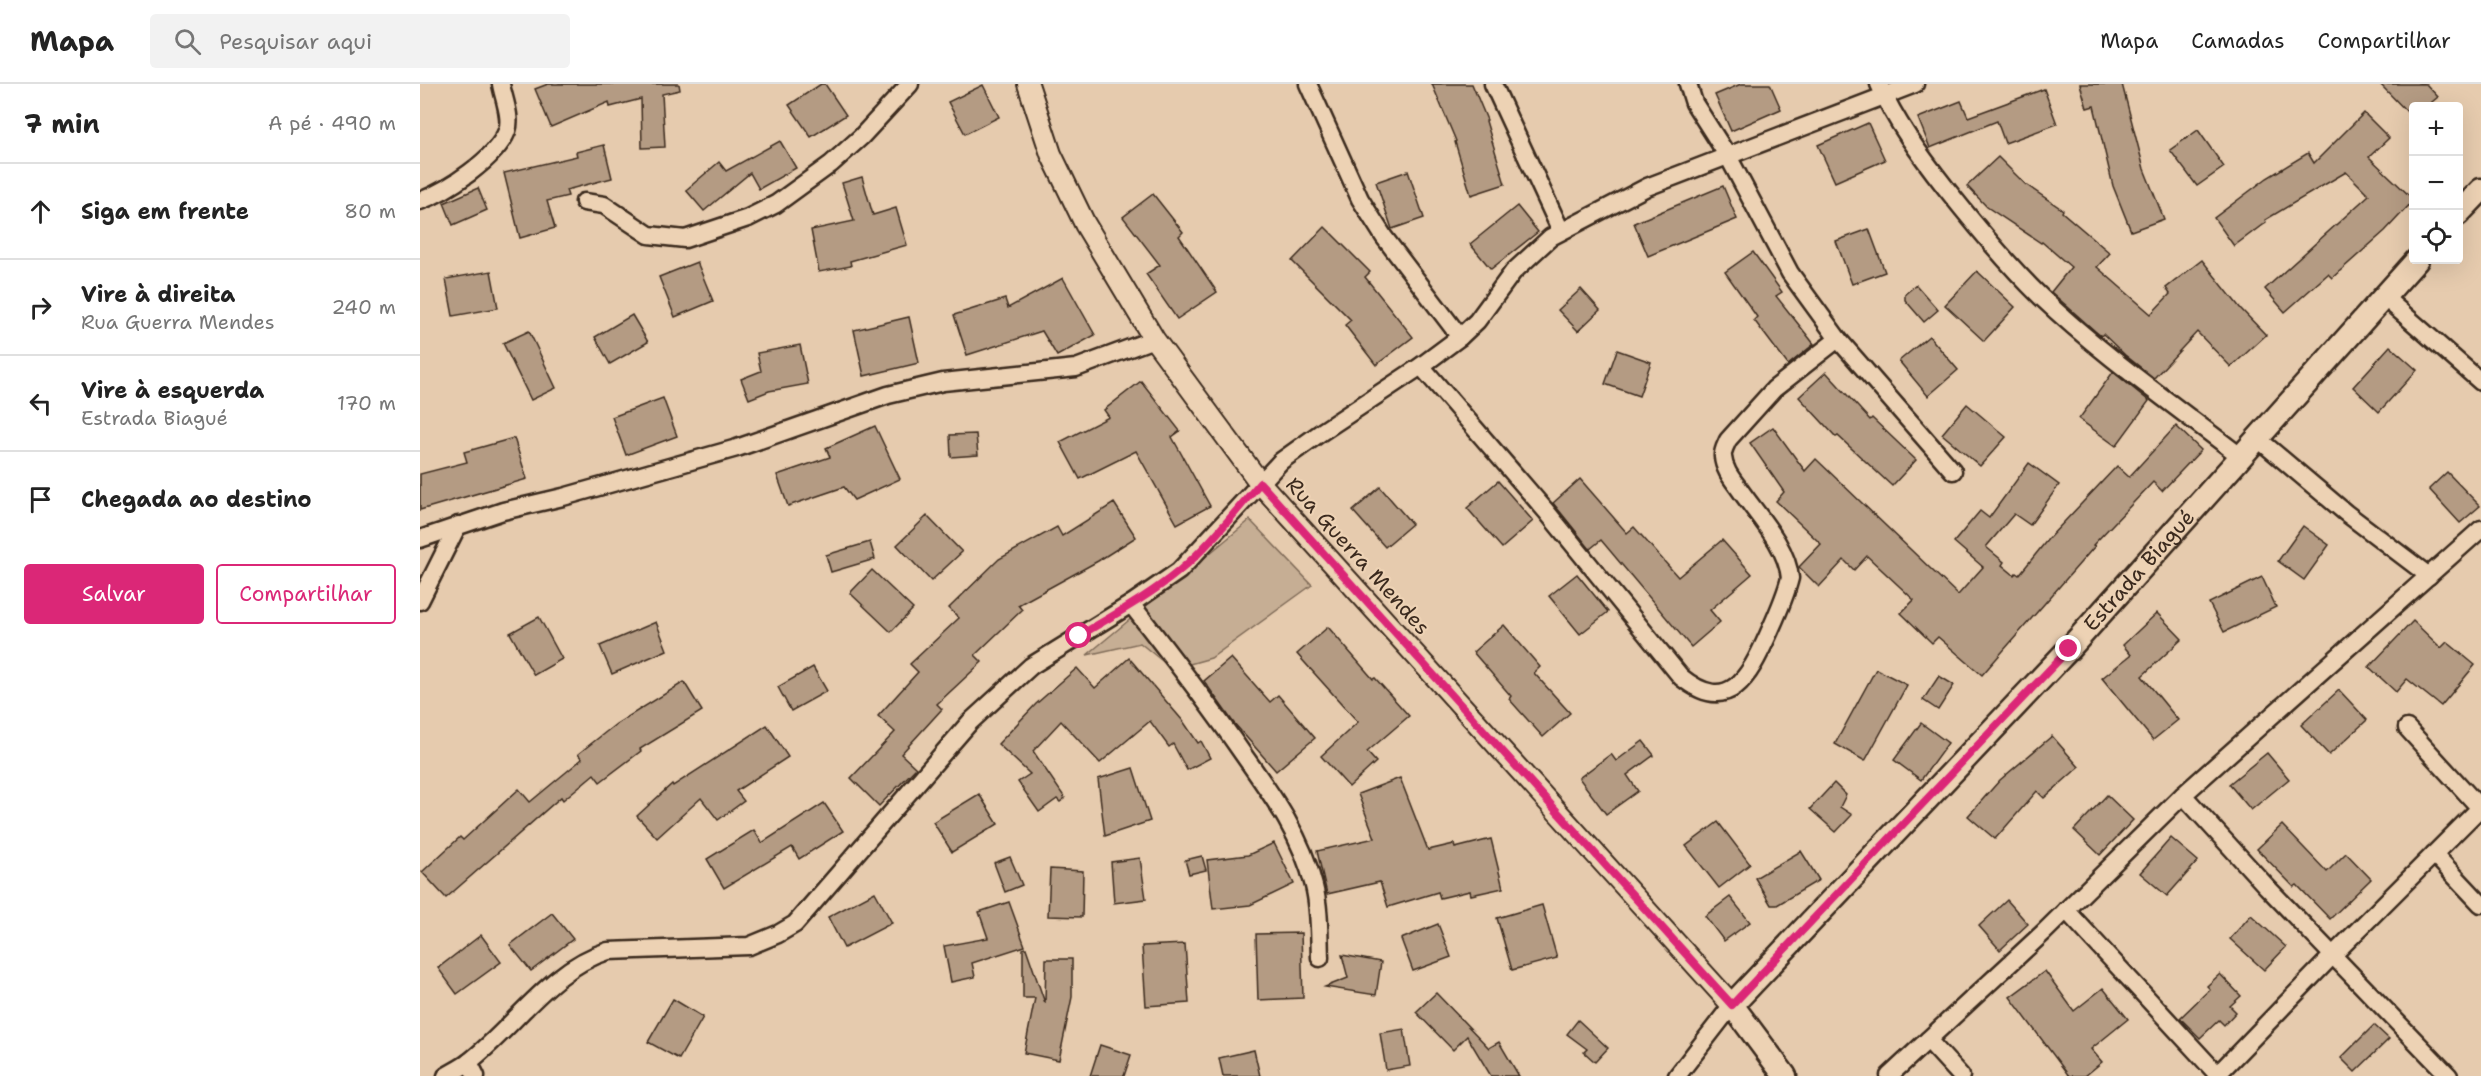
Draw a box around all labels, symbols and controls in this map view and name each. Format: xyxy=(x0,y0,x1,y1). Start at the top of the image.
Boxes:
search box xyxy=(150,14,570,68)
text: Mapa xyxy=(30,22,114,60)
icon: search xyxy=(171,25,204,58)
text: Pesquisar aqui xyxy=(219,27,372,56)
text: Mapa xyxy=(2100,27,2158,55)
text: Camadas xyxy=(2191,27,2285,55)
text: Compartilhar xyxy=(2318,27,2451,55)
map controls xyxy=(2409,102,2463,264)
button: + xyxy=(2409,102,2463,156)
text: 7 min xyxy=(24,106,100,141)
text: A pé · 490 m xyxy=(268,110,396,136)
button: − xyxy=(2409,156,2463,210)
icon: ahead xyxy=(24,195,57,228)
text: Siga em frente xyxy=(81,197,249,226)
text: 80 m xyxy=(344,198,396,224)
button: locate xyxy=(2409,210,2463,264)
text: Vire à direita xyxy=(81,280,235,309)
icon: right xyxy=(24,291,57,324)
text: 240 m xyxy=(331,294,396,320)
text: Rua Guerra Mendes xyxy=(81,309,275,335)
text: Vire à esquerda xyxy=(81,376,264,405)
icon: left xyxy=(24,387,57,420)
text: 170 m xyxy=(337,390,396,416)
text: Estrada Biagué xyxy=(81,405,228,431)
street label: Rua Guerra Mendes xyxy=(1280,471,1436,641)
icon: arrive xyxy=(24,483,57,516)
text: Chegada ao destino xyxy=(81,485,312,514)
street label: Estrada Biagué xyxy=(2077,504,2201,637)
button: Salvar xyxy=(24,564,204,624)
button: Compartilhar xyxy=(216,564,396,624)
route start xyxy=(1065,622,1091,648)
route end xyxy=(2055,635,2081,661)

